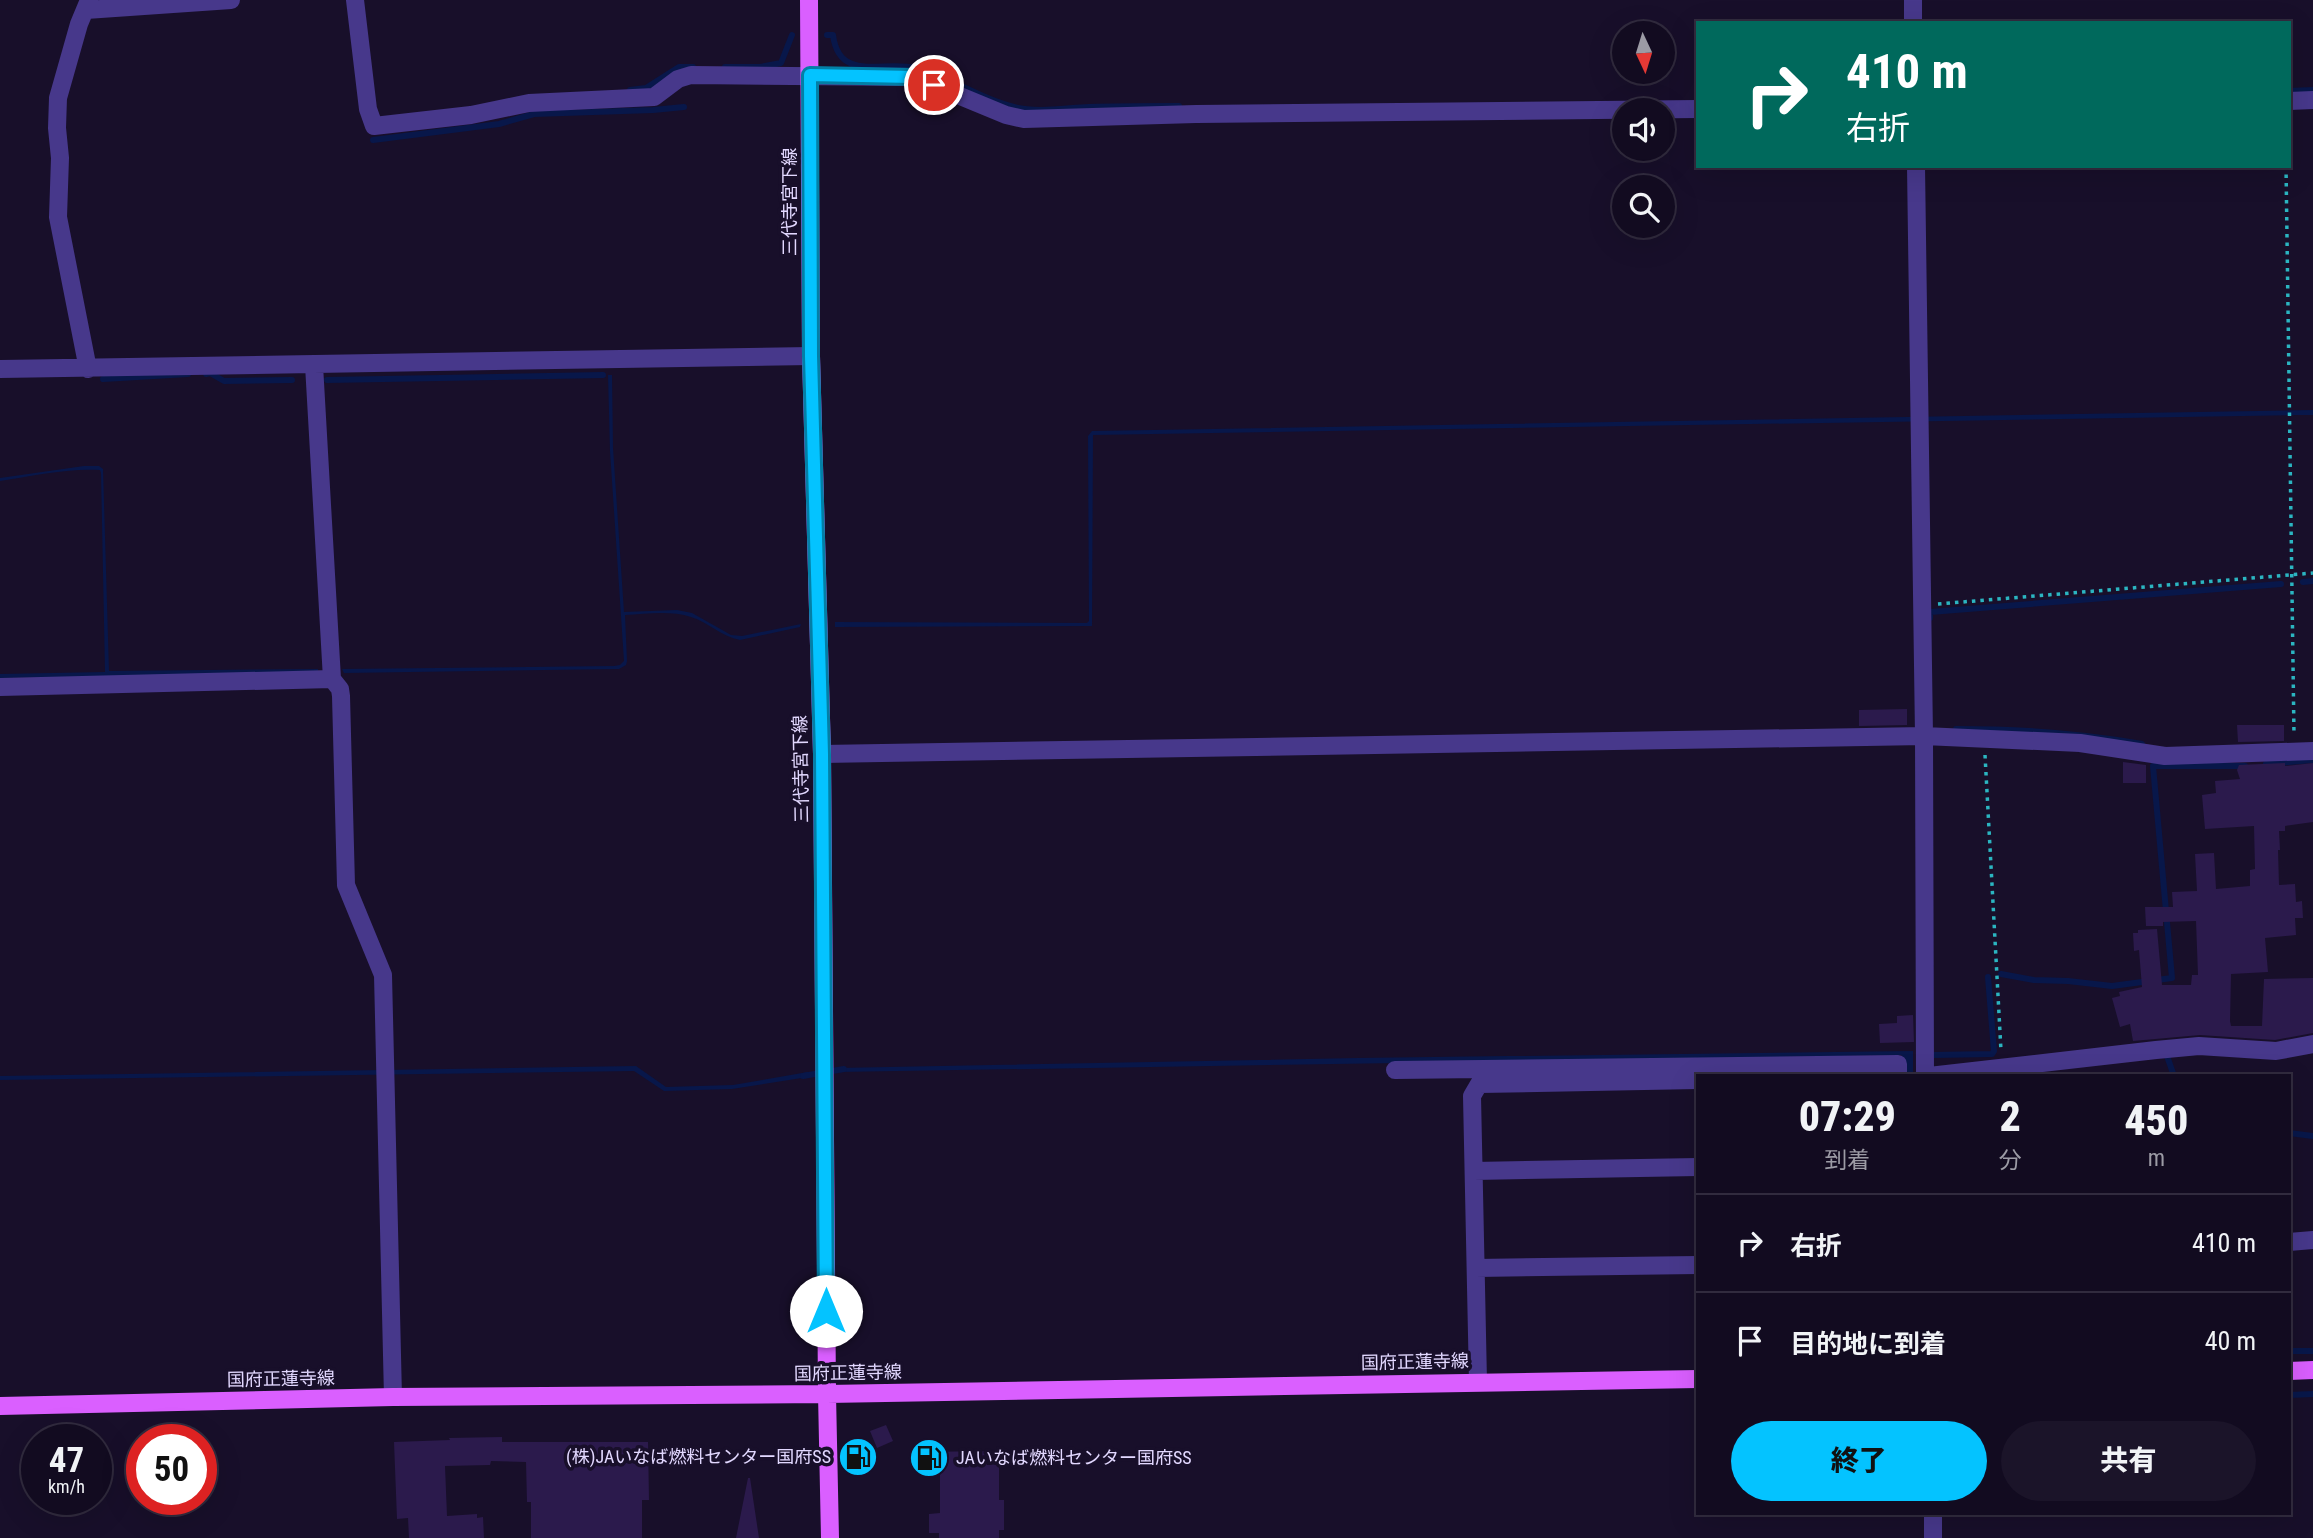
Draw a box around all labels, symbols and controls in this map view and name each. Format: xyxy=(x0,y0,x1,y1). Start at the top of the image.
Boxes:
north arrow xyxy=(1612,21,1675,84)
map controls xyxy=(1612,21,1675,238)
text: 410 m xyxy=(1846,43,1968,100)
icon: right xyxy=(1731,49,1822,140)
pin xyxy=(904,55,964,115)
icon: arrive xyxy=(915,66,953,104)
button: sound xyxy=(1612,98,1675,161)
text: 右折 xyxy=(1846,109,1910,147)
street label: 三代寺宮下線 xyxy=(779,148,800,256)
button: search xyxy=(1612,175,1675,238)
street label: 三代寺宮下線 xyxy=(789,715,812,823)
text: 07:29 xyxy=(1799,1092,1896,1141)
text: 2 xyxy=(1999,1092,2021,1141)
text: 450 xyxy=(2124,1096,2188,1145)
text: m xyxy=(2148,1145,2165,1172)
text: 到着 xyxy=(1824,1147,1870,1174)
text: 分 xyxy=(1999,1147,2022,1174)
icon: right xyxy=(1731,1224,1769,1262)
text: 410 m xyxy=(2192,1228,2256,1258)
text: 右折 xyxy=(1790,1231,1842,1261)
position arrow xyxy=(789,1274,863,1348)
icon: arrive xyxy=(1731,1322,1769,1360)
text: 40 m xyxy=(2205,1326,2256,1356)
text: 目的地に到着 xyxy=(1790,1329,1946,1359)
street label: 国府正蓮寺線 xyxy=(1361,1350,1469,1373)
street label: 国府正蓮寺線 xyxy=(794,1361,902,1384)
street label: 国府正蓮寺線 xyxy=(227,1367,335,1390)
button: 終了 xyxy=(1731,1421,1987,1501)
button: 共有 xyxy=(2001,1421,2256,1501)
speed limit sign: 50 xyxy=(126,1424,217,1515)
fuel station icon: (株)JAいなば燃料センター国府SS xyxy=(837,1436,879,1478)
fuel station icon: JAいなば燃料センター国府SS xyxy=(908,1437,950,1479)
text: 47 xyxy=(49,1440,84,1481)
place label: (株)JAいなば燃料センター国府SS xyxy=(566,1446,831,1468)
place label: JAいなば燃料センター国府SS xyxy=(956,1447,1192,1468)
text: km/h xyxy=(48,1476,85,1497)

